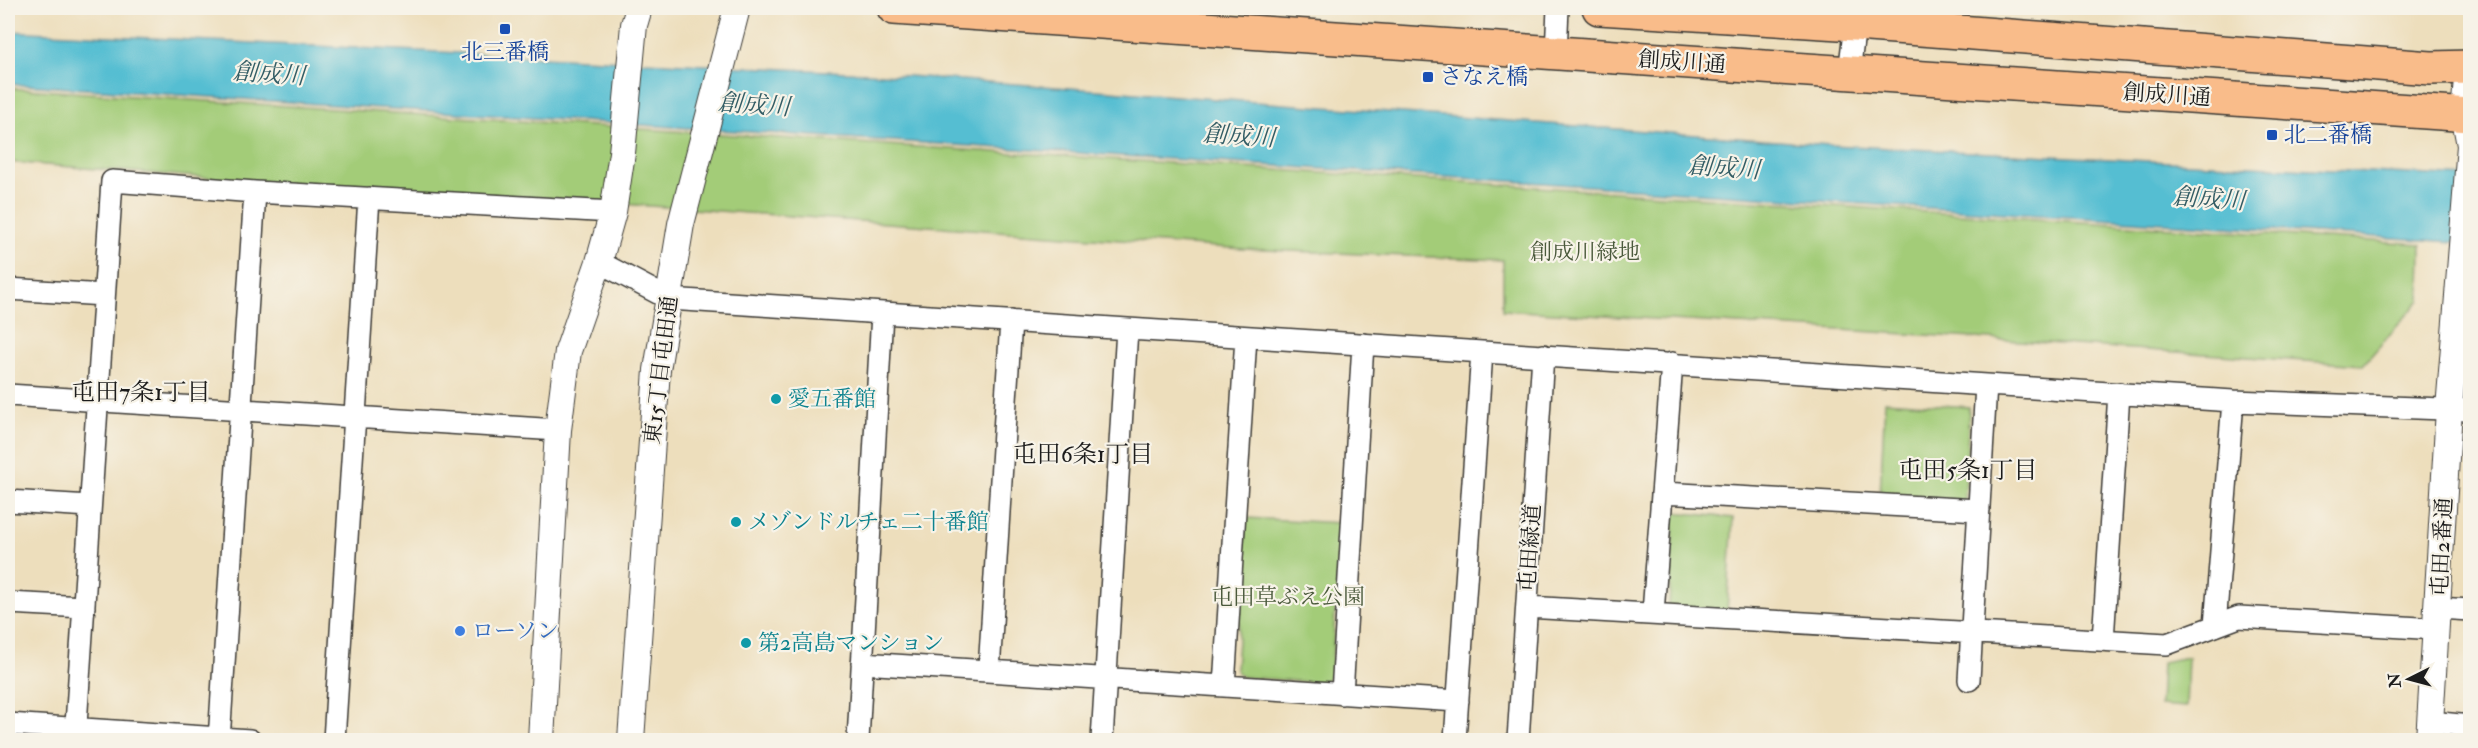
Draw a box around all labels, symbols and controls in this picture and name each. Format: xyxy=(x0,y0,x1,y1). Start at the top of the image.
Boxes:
marker: 北三番橋 xyxy=(498,22,512,36)
place label: 北三番橋 xyxy=(461,38,549,66)
street label: 創成川通 xyxy=(1637,45,1727,79)
water label: 創成川 xyxy=(232,56,309,92)
place label: さなえ橋 xyxy=(1440,63,1528,91)
marker: さなえ橋 xyxy=(1421,70,1435,84)
street label: 創成川通 xyxy=(2122,78,2212,112)
water label: 創成川 xyxy=(717,87,794,123)
water label: 創成川 xyxy=(1202,118,1279,154)
place label: 北二番橋 xyxy=(2284,121,2372,149)
marker: 北二番橋 xyxy=(2265,128,2279,142)
water label: 創成川 xyxy=(1687,150,1764,186)
water label: 創成川 xyxy=(2172,181,2249,217)
park label: 創成川緑地 xyxy=(1530,238,1640,266)
street label: 東15丁目屯田通 xyxy=(638,294,684,446)
district label: 屯田7条1丁目 xyxy=(71,377,211,408)
place label: 愛五番館 xyxy=(788,385,876,413)
marker: 愛五番館 xyxy=(769,392,783,406)
district label: 屯田6条1丁目 xyxy=(1013,439,1153,470)
district label: 屯田5条1丁目 xyxy=(1898,455,2038,486)
street label: 屯田2番通 xyxy=(2425,497,2459,597)
street label: 屯田緑道 xyxy=(1513,503,1547,593)
place label: メゾンドルチェ二十番館 xyxy=(748,508,989,536)
marker: メゾンドルチェ二十番館 xyxy=(729,515,743,529)
park label: 屯田草ぶえ公園 xyxy=(1211,583,1365,611)
place label: ローソン xyxy=(472,617,559,645)
marker: ローソン xyxy=(453,624,467,638)
place label: 第2高島マンション xyxy=(758,629,944,657)
marker: 第2高島マンション xyxy=(739,636,753,650)
north arrow xyxy=(2379,649,2439,709)
text: N xyxy=(2384,672,2406,690)

